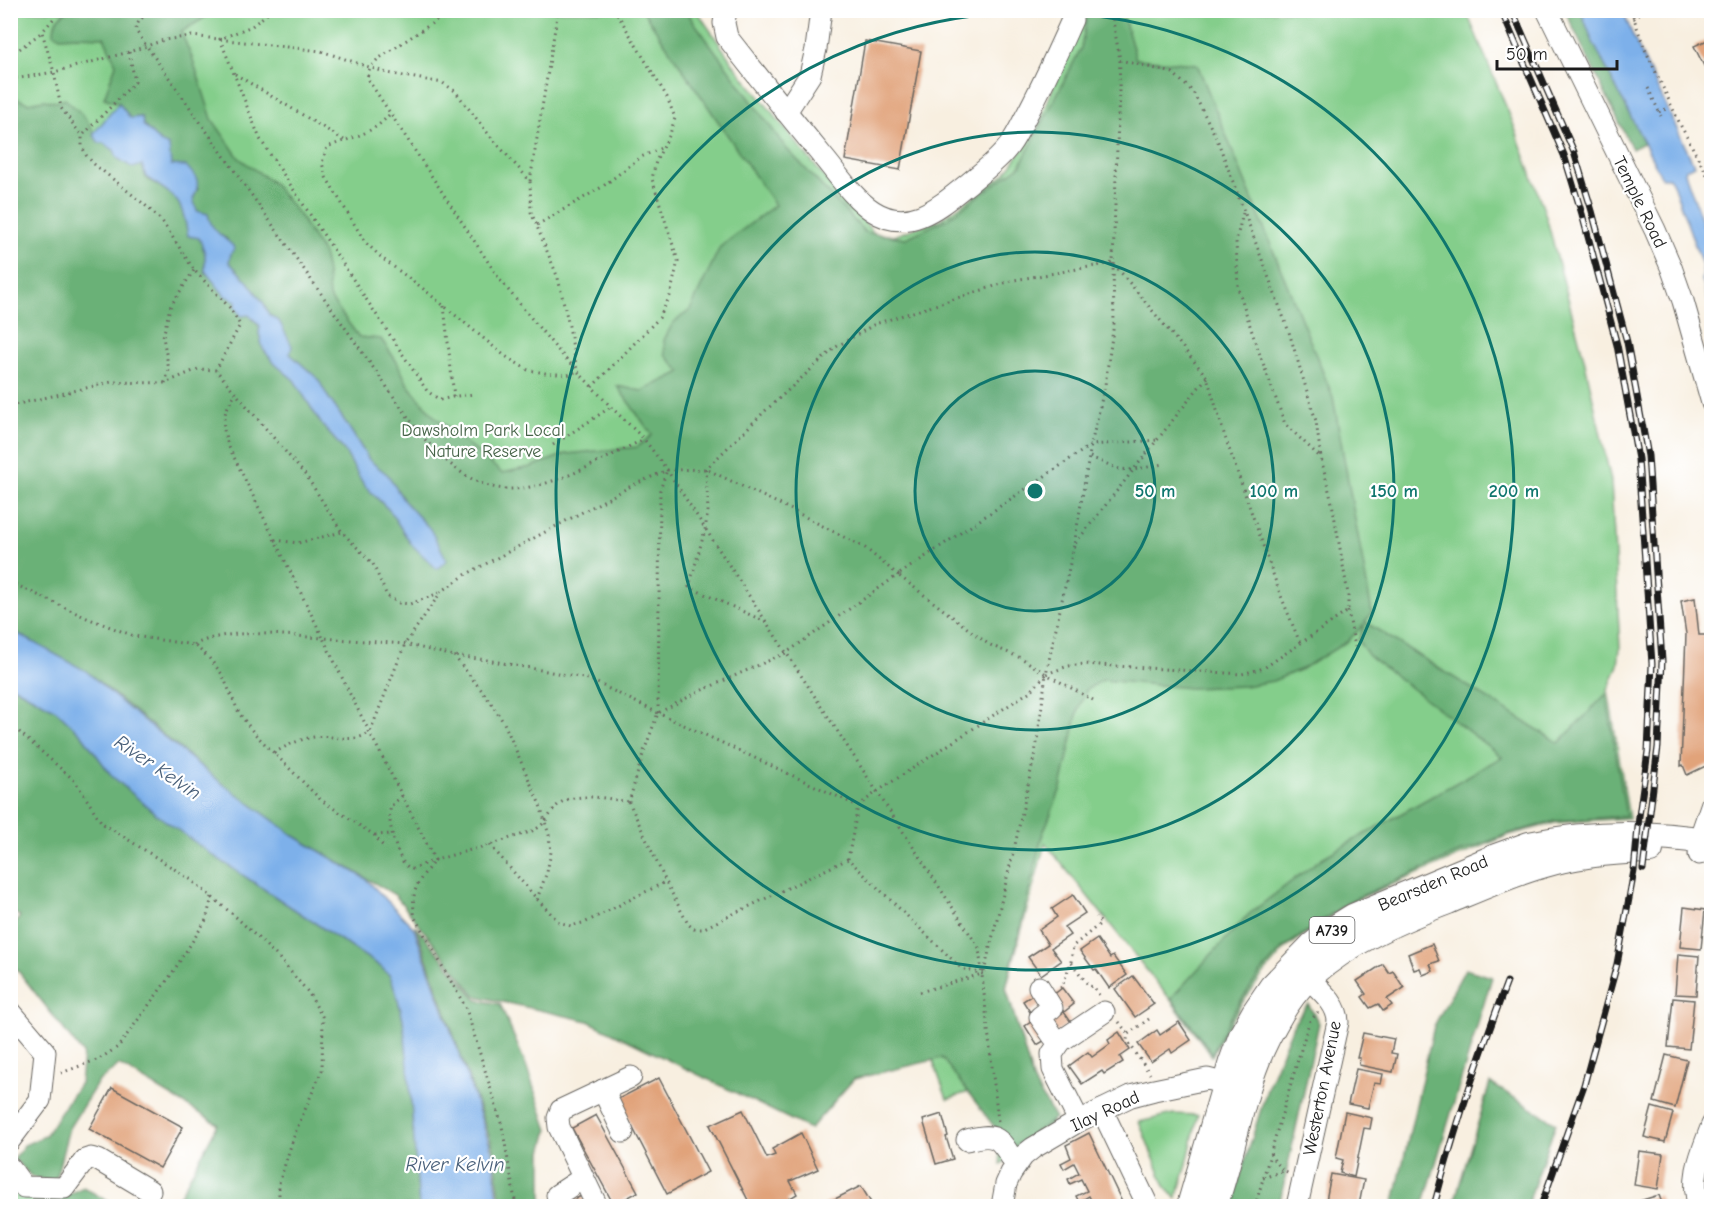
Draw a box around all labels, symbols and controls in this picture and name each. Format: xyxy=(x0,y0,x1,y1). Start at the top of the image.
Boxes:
scale bar xyxy=(1497,33,1617,71)
text: 50 m xyxy=(1506,44,1548,65)
street label: Temple Road xyxy=(1608,153,1671,251)
park label: Dawsholm Park Local Nature Reserve xyxy=(401,420,565,462)
centre of rings xyxy=(1025,481,1045,501)
text: 50 m xyxy=(1135,481,1175,502)
text: 100 m xyxy=(1250,481,1298,502)
text: 150 m xyxy=(1370,481,1418,502)
text: 200 m xyxy=(1489,481,1539,502)
water label: River Kelvin xyxy=(110,730,205,805)
street label: Bearsden Road xyxy=(1375,851,1491,916)
road number: A739 xyxy=(1310,917,1354,943)
street label: Westerton Avenue xyxy=(1299,1019,1346,1157)
street label: Ilay Road xyxy=(1068,1086,1143,1136)
water label: River Kelvin xyxy=(405,1153,505,1176)

